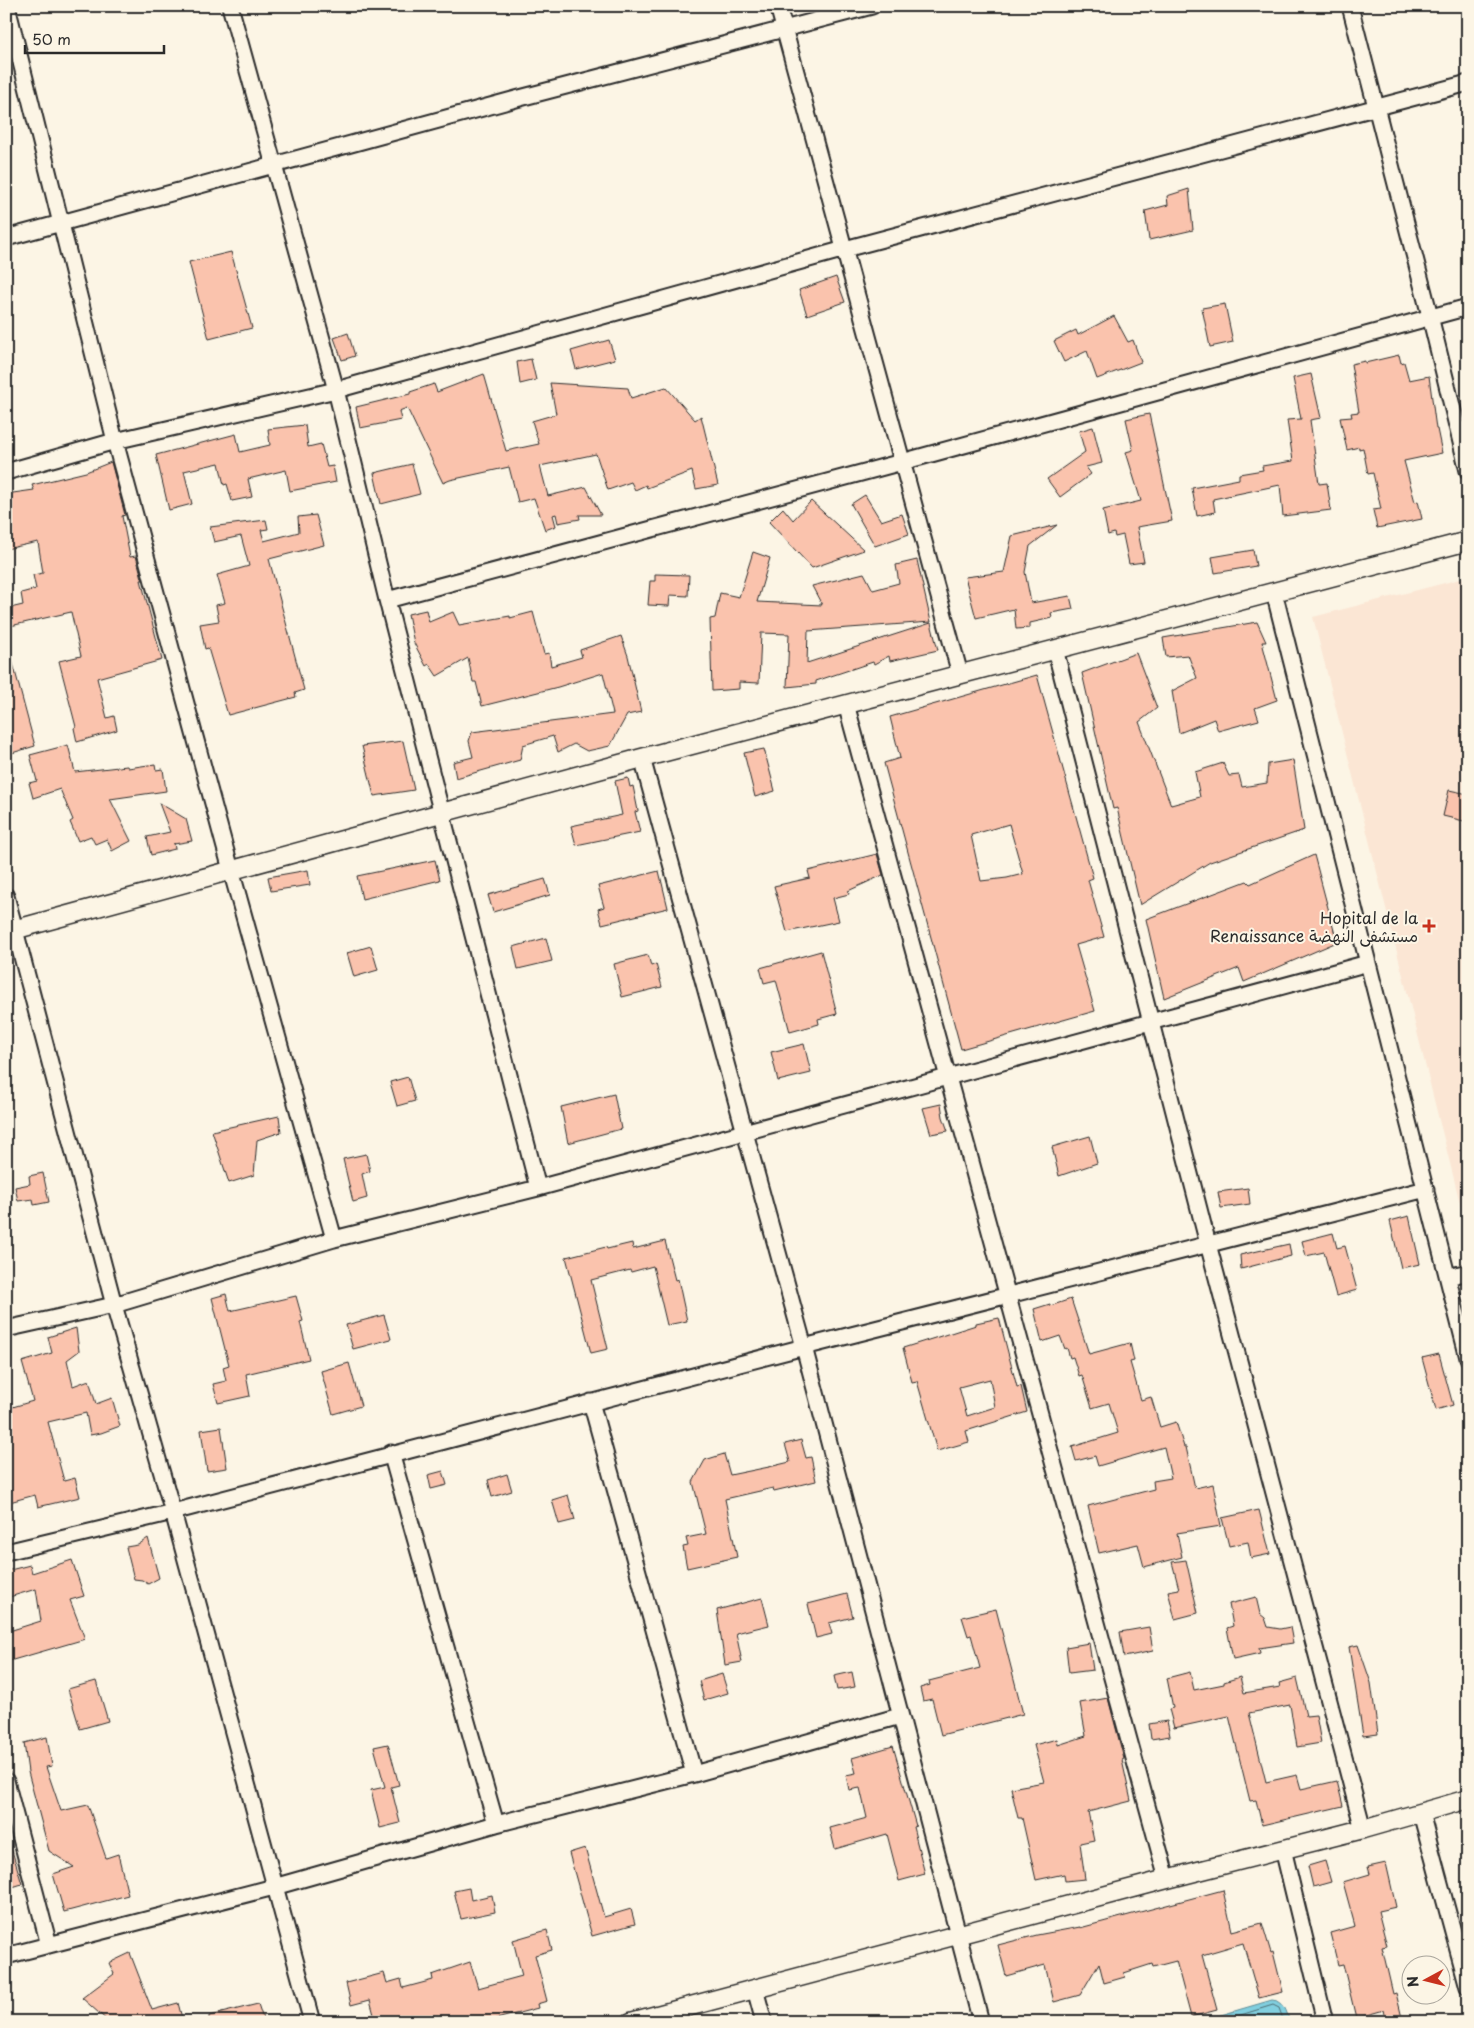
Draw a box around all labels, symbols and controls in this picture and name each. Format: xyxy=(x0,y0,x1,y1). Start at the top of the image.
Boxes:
scale bar xyxy=(25,22,164,54)
text: 50 m xyxy=(32,27,71,50)
place label: Hopital de la Renaissance مستشفى النهضة xyxy=(1210,905,1418,947)
marker: Hopital de la Renaissance مستشفى النهضة xyxy=(1422,919,1436,933)
north arrow xyxy=(1402,1956,1452,2006)
text: N xyxy=(1402,1975,1424,1988)

